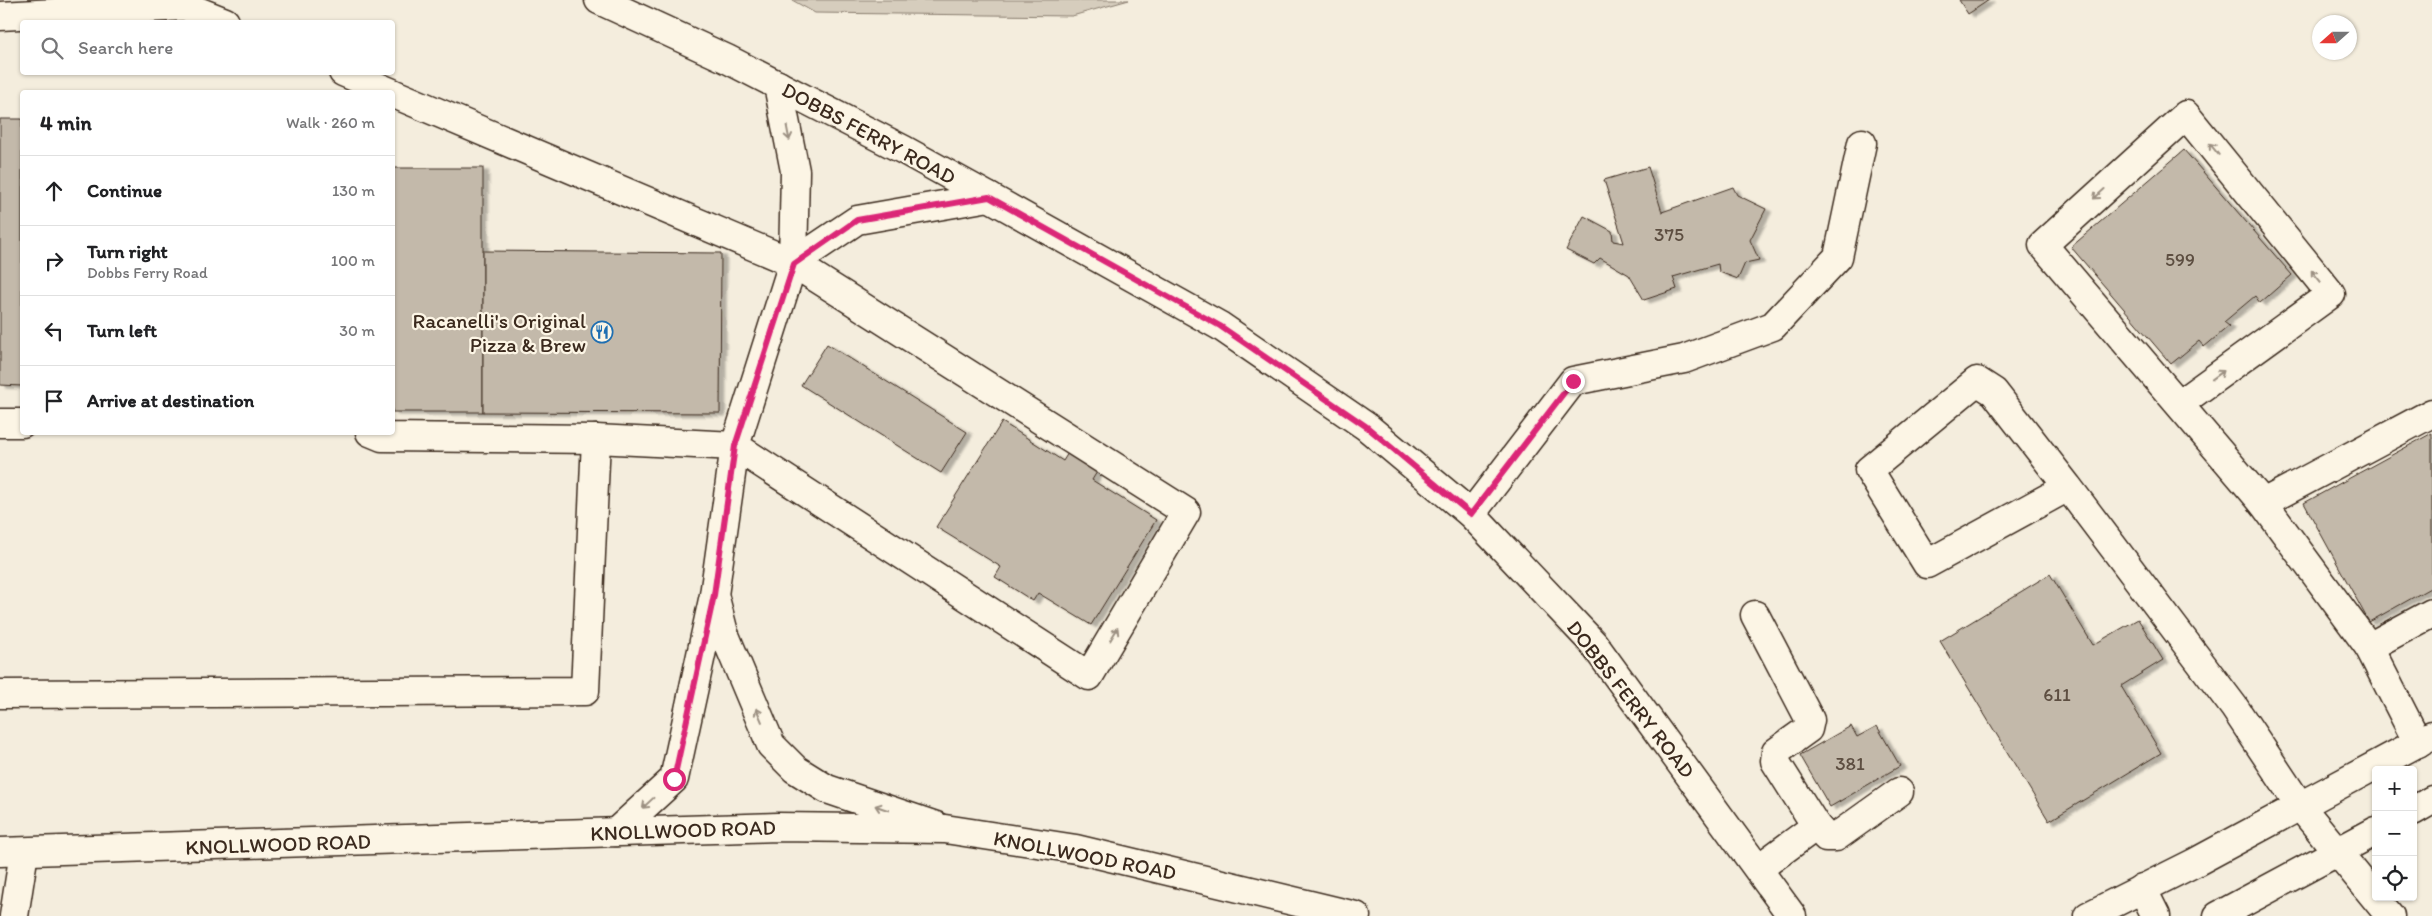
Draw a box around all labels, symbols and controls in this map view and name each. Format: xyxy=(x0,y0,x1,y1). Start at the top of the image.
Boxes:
north arrow xyxy=(2312,15,2357,60)
search box xyxy=(20,20,395,75)
icon: search xyxy=(38,34,66,62)
text: Search here xyxy=(78,36,173,59)
street label: DOBBS FERRY ROAD xyxy=(778,77,960,189)
text: 4 min xyxy=(40,110,92,135)
text: Walk · 260 m xyxy=(286,113,375,132)
one-way arrow xyxy=(783,125,793,141)
one-way arrow xyxy=(2208,143,2219,156)
icon: ahead xyxy=(40,177,68,205)
text: Continue xyxy=(87,179,162,202)
text: 130 m xyxy=(332,181,375,200)
one-way arrow xyxy=(2092,188,2105,200)
house number: 375 xyxy=(1654,223,1684,246)
text: Turn right xyxy=(87,240,168,263)
icon: right xyxy=(40,247,68,275)
house number: 599 xyxy=(2165,248,2195,271)
text: 100 m xyxy=(331,251,375,270)
text: Dobbs Ferry Road xyxy=(87,263,208,282)
one-way arrow xyxy=(2311,269,2322,282)
place label: Racanelli's Original Pizza & Brew xyxy=(412,308,586,357)
icon: left xyxy=(40,317,68,345)
text: Turn left xyxy=(87,319,157,342)
restaurant icon: Racanelli's Original Pizza & Brew xyxy=(590,320,614,344)
text: 30 m xyxy=(339,321,375,340)
route end xyxy=(1562,370,1585,393)
one-way arrow xyxy=(2211,370,2224,381)
icon: arrive xyxy=(40,387,68,415)
text: Arrive at destination xyxy=(87,389,254,412)
street label: DOBBS FERRY ROAD xyxy=(1562,615,1700,783)
one-way arrow xyxy=(1109,627,1119,641)
house number: 611 xyxy=(2043,683,2071,706)
one-way arrow xyxy=(753,708,763,723)
house number: 381 xyxy=(1835,752,1865,775)
map controls xyxy=(2372,766,2417,901)
button: + xyxy=(2372,766,2417,811)
route start xyxy=(663,768,686,791)
one-way arrow xyxy=(642,797,654,809)
one-way arrow xyxy=(875,803,890,812)
button: − xyxy=(2372,811,2417,856)
street label: KNOLLWOOD ROAD xyxy=(590,814,776,846)
street label: KNOLLWOOD ROAD xyxy=(992,825,1178,885)
street label: KNOLLWOOD ROAD xyxy=(185,828,371,860)
button: locate xyxy=(2372,856,2417,901)

